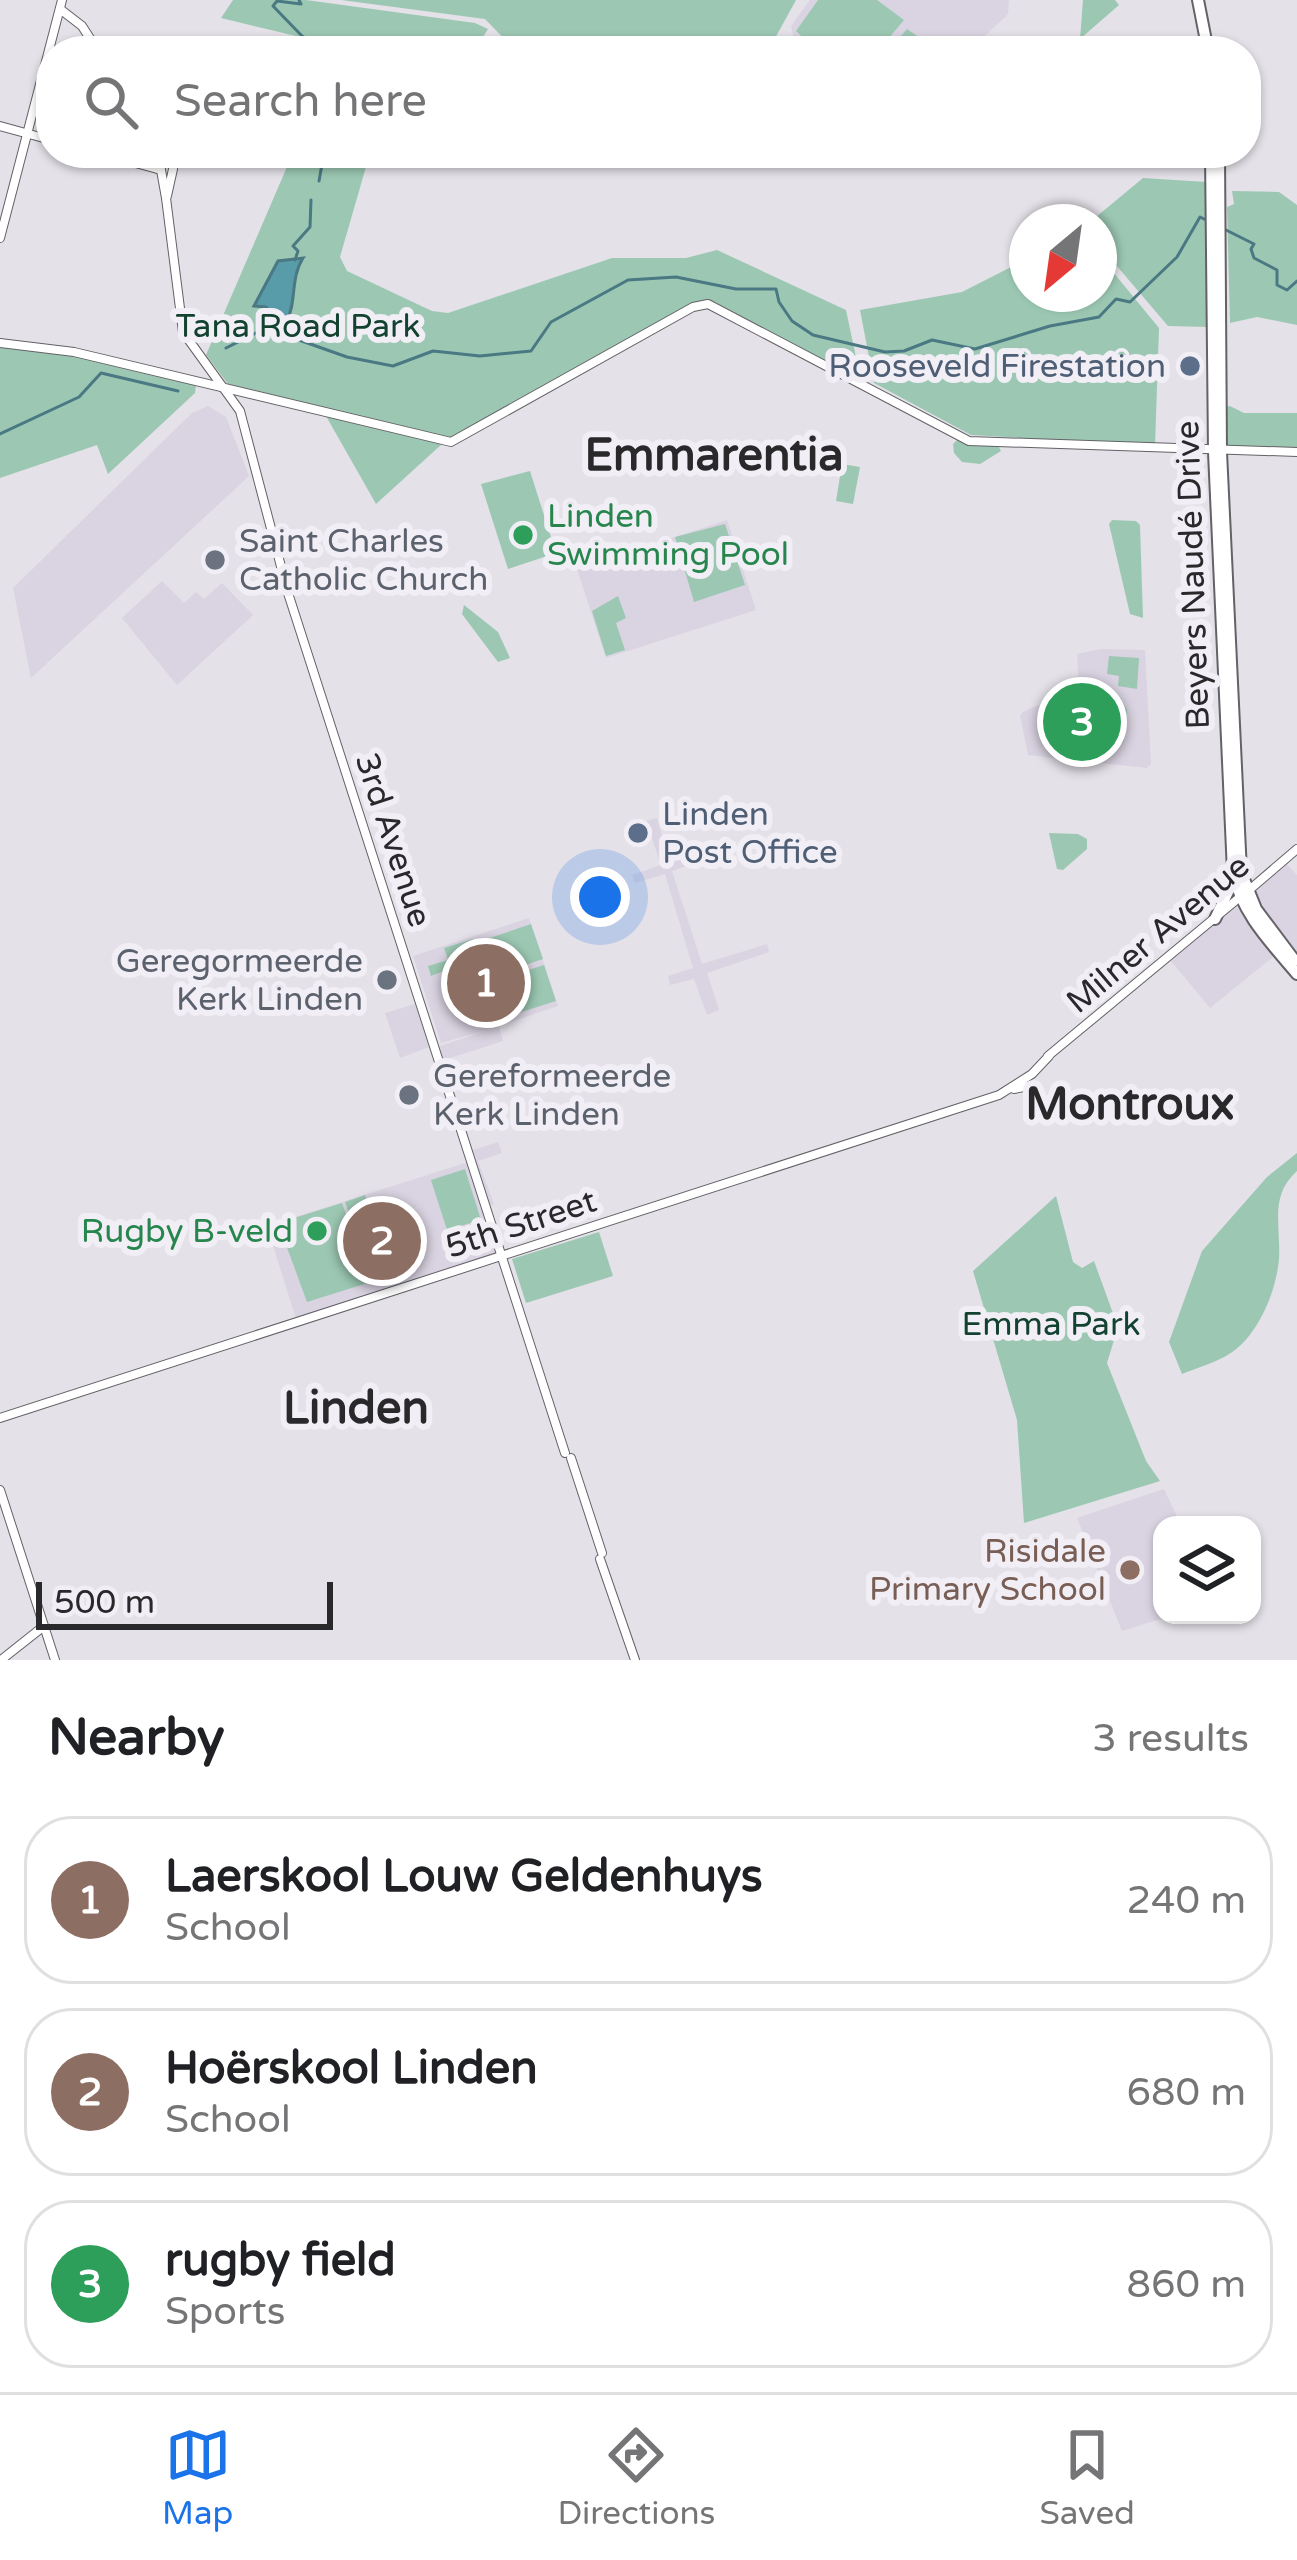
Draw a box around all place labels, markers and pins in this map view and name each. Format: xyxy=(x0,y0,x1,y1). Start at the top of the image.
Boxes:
place label: Rooseveld Firestation xyxy=(828,347,1166,386)
marker: Rooseveld Firestation xyxy=(1177,353,1203,379)
place label: Linden Swimming Pool xyxy=(547,497,789,574)
place label: Saint Charles Catholic Church xyxy=(239,522,488,599)
marker: Linden Swimming Pool xyxy=(510,522,536,548)
marker: Saint Charles Catholic Church xyxy=(202,547,228,573)
pin: 3 xyxy=(1043,677,1121,767)
place label: Linden Post Office xyxy=(662,795,838,872)
marker: Linden Post Office xyxy=(625,820,651,846)
pin: 1 xyxy=(447,938,525,1028)
place label: Geregormeerde Kerk Linden xyxy=(116,942,363,1019)
marker: Geregormeerde Kerk Linden xyxy=(374,967,400,993)
place label: Gereformeerde Kerk Linden xyxy=(433,1057,671,1134)
marker: Gereformeerde Kerk Linden xyxy=(396,1082,422,1108)
pin: 2 xyxy=(343,1196,421,1286)
place label: Rugby B-veld xyxy=(81,1212,293,1251)
marker: Rugby B-veld xyxy=(304,1218,330,1244)
place label: Risidale Primary School xyxy=(869,1532,1106,1609)
marker: Risidale Primary School xyxy=(1117,1557,1143,1583)

